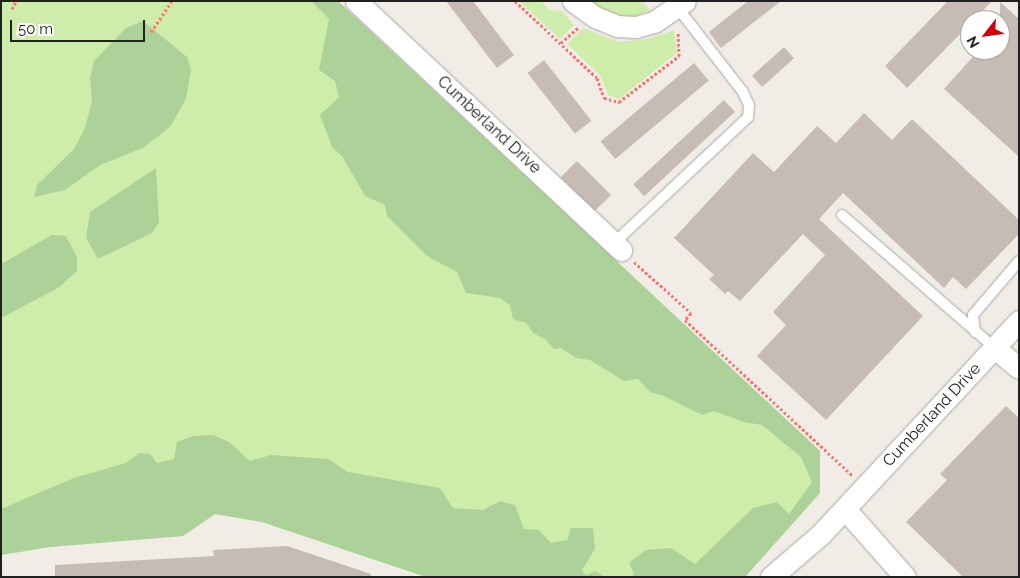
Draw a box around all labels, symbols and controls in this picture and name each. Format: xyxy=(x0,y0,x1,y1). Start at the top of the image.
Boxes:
scale bar xyxy=(12,10,148,42)
north arrow xyxy=(960,10,1010,60)
text: 50 m xyxy=(18,20,53,38)
text: N xyxy=(963,33,982,51)
street label: Cumberland Drive xyxy=(433,72,545,178)
street label: Cumberland Drive xyxy=(879,359,985,471)

